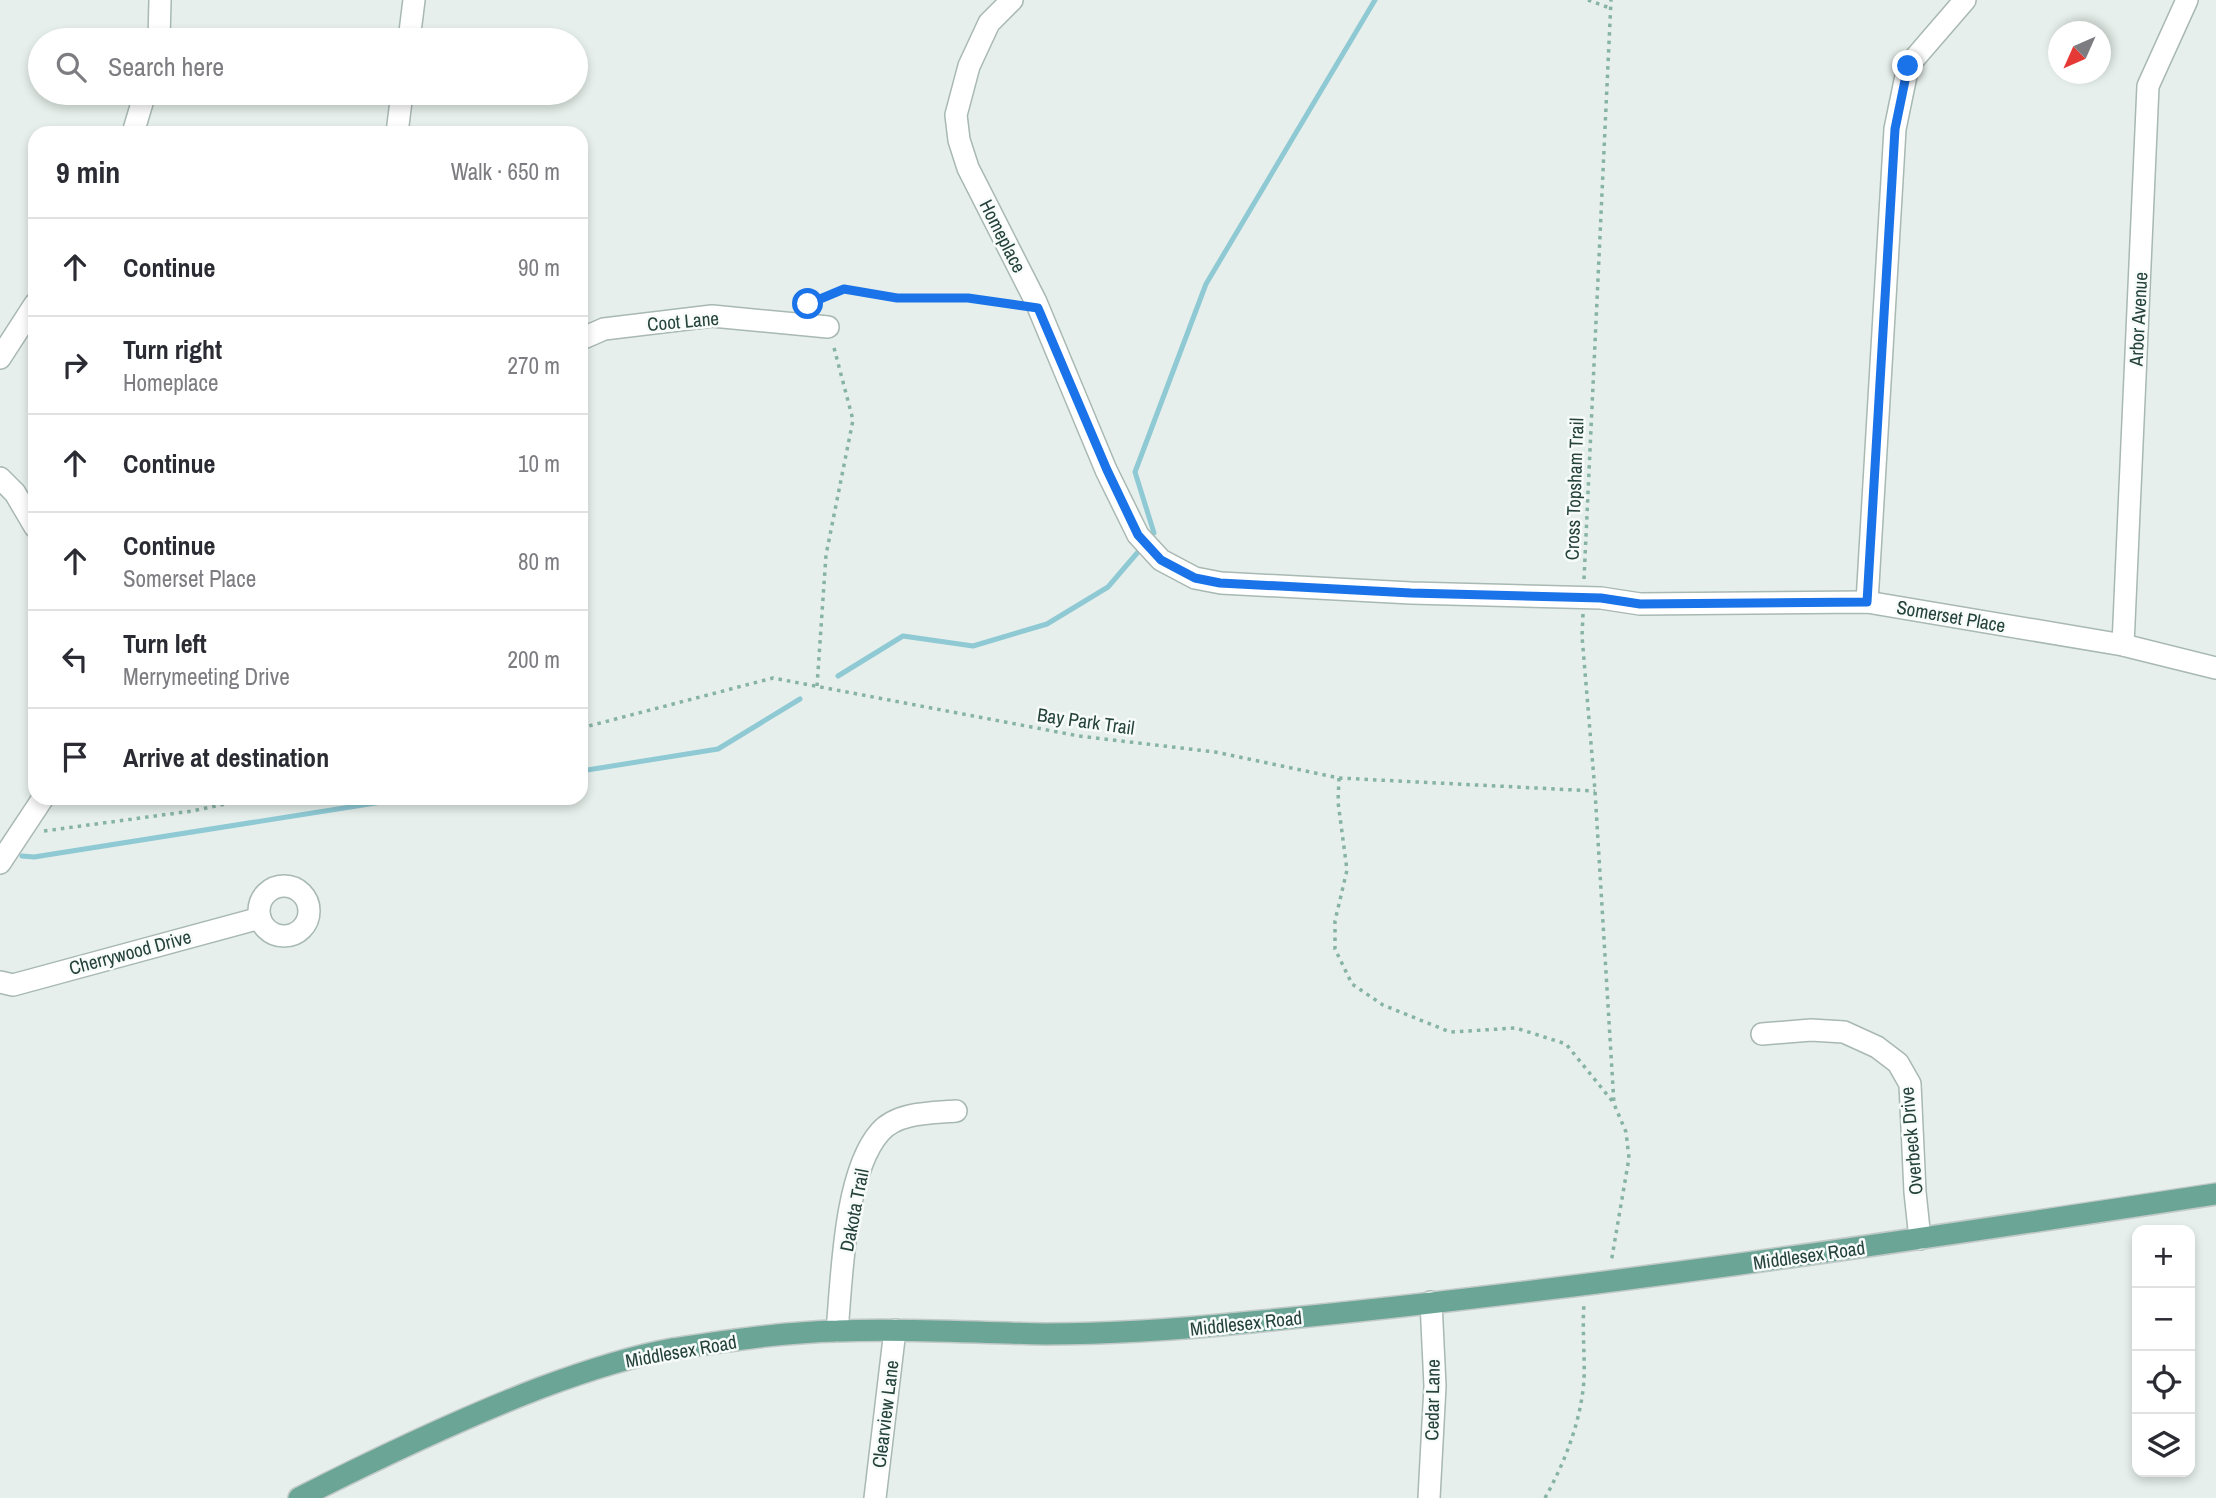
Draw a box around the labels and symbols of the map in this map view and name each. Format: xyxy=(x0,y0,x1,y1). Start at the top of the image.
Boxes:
north arrow xyxy=(2048,21,2111,84)
route end xyxy=(1892,50,1923,81)
street label: Homeplace xyxy=(974,195,1032,277)
street label: Arbor Avenue xyxy=(2123,271,2153,368)
route start xyxy=(792,288,823,319)
street label: Coot Lane xyxy=(646,305,720,337)
street label: Cross Topsham Trail xyxy=(1559,417,1589,561)
street label: Somerset Place xyxy=(1895,594,2007,638)
street label: Bay Park Trail xyxy=(1036,701,1136,741)
street label: Cherrywood Drive xyxy=(66,923,194,981)
street label: Overbeck Drive xyxy=(1893,1086,1929,1196)
street label: Dakota Trail xyxy=(833,1166,875,1254)
street label: Middlesex Road xyxy=(1751,1234,1867,1276)
street label: Middlesex Road xyxy=(1189,1304,1303,1342)
street label: Middlesex Road xyxy=(623,1328,739,1374)
street label: Clearview Lane xyxy=(866,1359,904,1469)
street label: Cedar Lane xyxy=(1418,1359,1446,1441)

